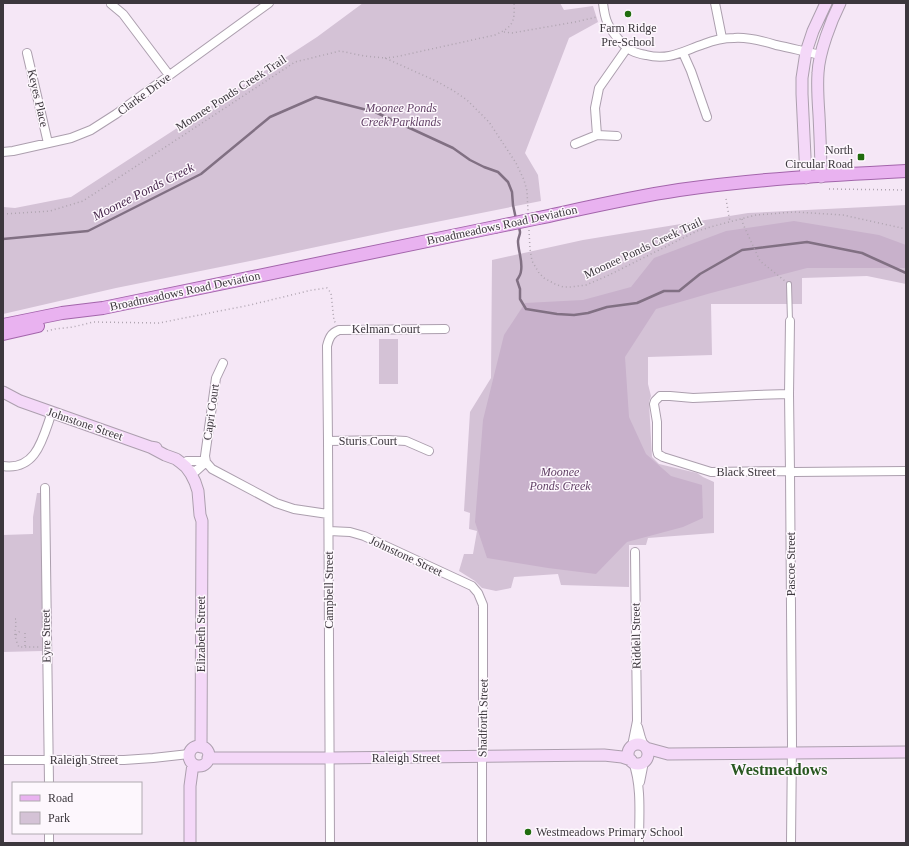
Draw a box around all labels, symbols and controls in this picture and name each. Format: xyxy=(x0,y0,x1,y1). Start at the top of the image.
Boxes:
marker: Farm Ridge Pre-School xyxy=(623,9,633,19)
place label: Farm Ridge Pre-School xyxy=(600,21,657,49)
street label: Moonee Ponds Creek Trail xyxy=(173,52,289,134)
street label: Keyes Place xyxy=(25,68,51,128)
street label: Clarke Drive xyxy=(115,70,173,118)
park label: Moonee Ponds Creek Parklands xyxy=(361,101,442,129)
place label: North Circular Road xyxy=(785,143,853,171)
marker: North Circular Road xyxy=(856,152,866,162)
water label: Moonee Ponds Creek xyxy=(89,159,196,224)
street label: Broadmeadows Road Deviation xyxy=(426,202,578,248)
street label: Moonee Ponds Creek Trail xyxy=(582,214,705,282)
street label: Broadmeadows Road Deviation xyxy=(109,268,261,314)
street label: Kelman Court xyxy=(352,322,421,336)
street label: Capri Court xyxy=(200,382,222,441)
street label: Johnstone Street xyxy=(45,405,125,444)
street label: Sturis Court xyxy=(339,434,398,448)
park label: Moonee Ponds Creek xyxy=(528,465,591,493)
street label: Black Street xyxy=(717,465,776,479)
street label: Pascoe Street xyxy=(784,531,798,596)
street label: Johnstone Street xyxy=(367,533,445,579)
street label: Campbell Street xyxy=(322,551,336,629)
street label: Elizabeth Street xyxy=(194,595,208,672)
street label: Riddell Street xyxy=(628,602,644,669)
street label: Eyre Street xyxy=(39,608,53,663)
street label: Shadforth Street xyxy=(475,678,491,757)
street label: Raleigh Street xyxy=(372,751,441,765)
street label: Raleigh Street xyxy=(50,753,119,767)
district label: Westmeadows xyxy=(731,761,827,778)
legend xyxy=(12,782,142,834)
text: Road xyxy=(48,791,73,805)
text: Park xyxy=(48,811,70,825)
place label: Westmeadows Primary School xyxy=(536,825,684,839)
marker: Westmeadows Primary School xyxy=(523,827,533,837)

